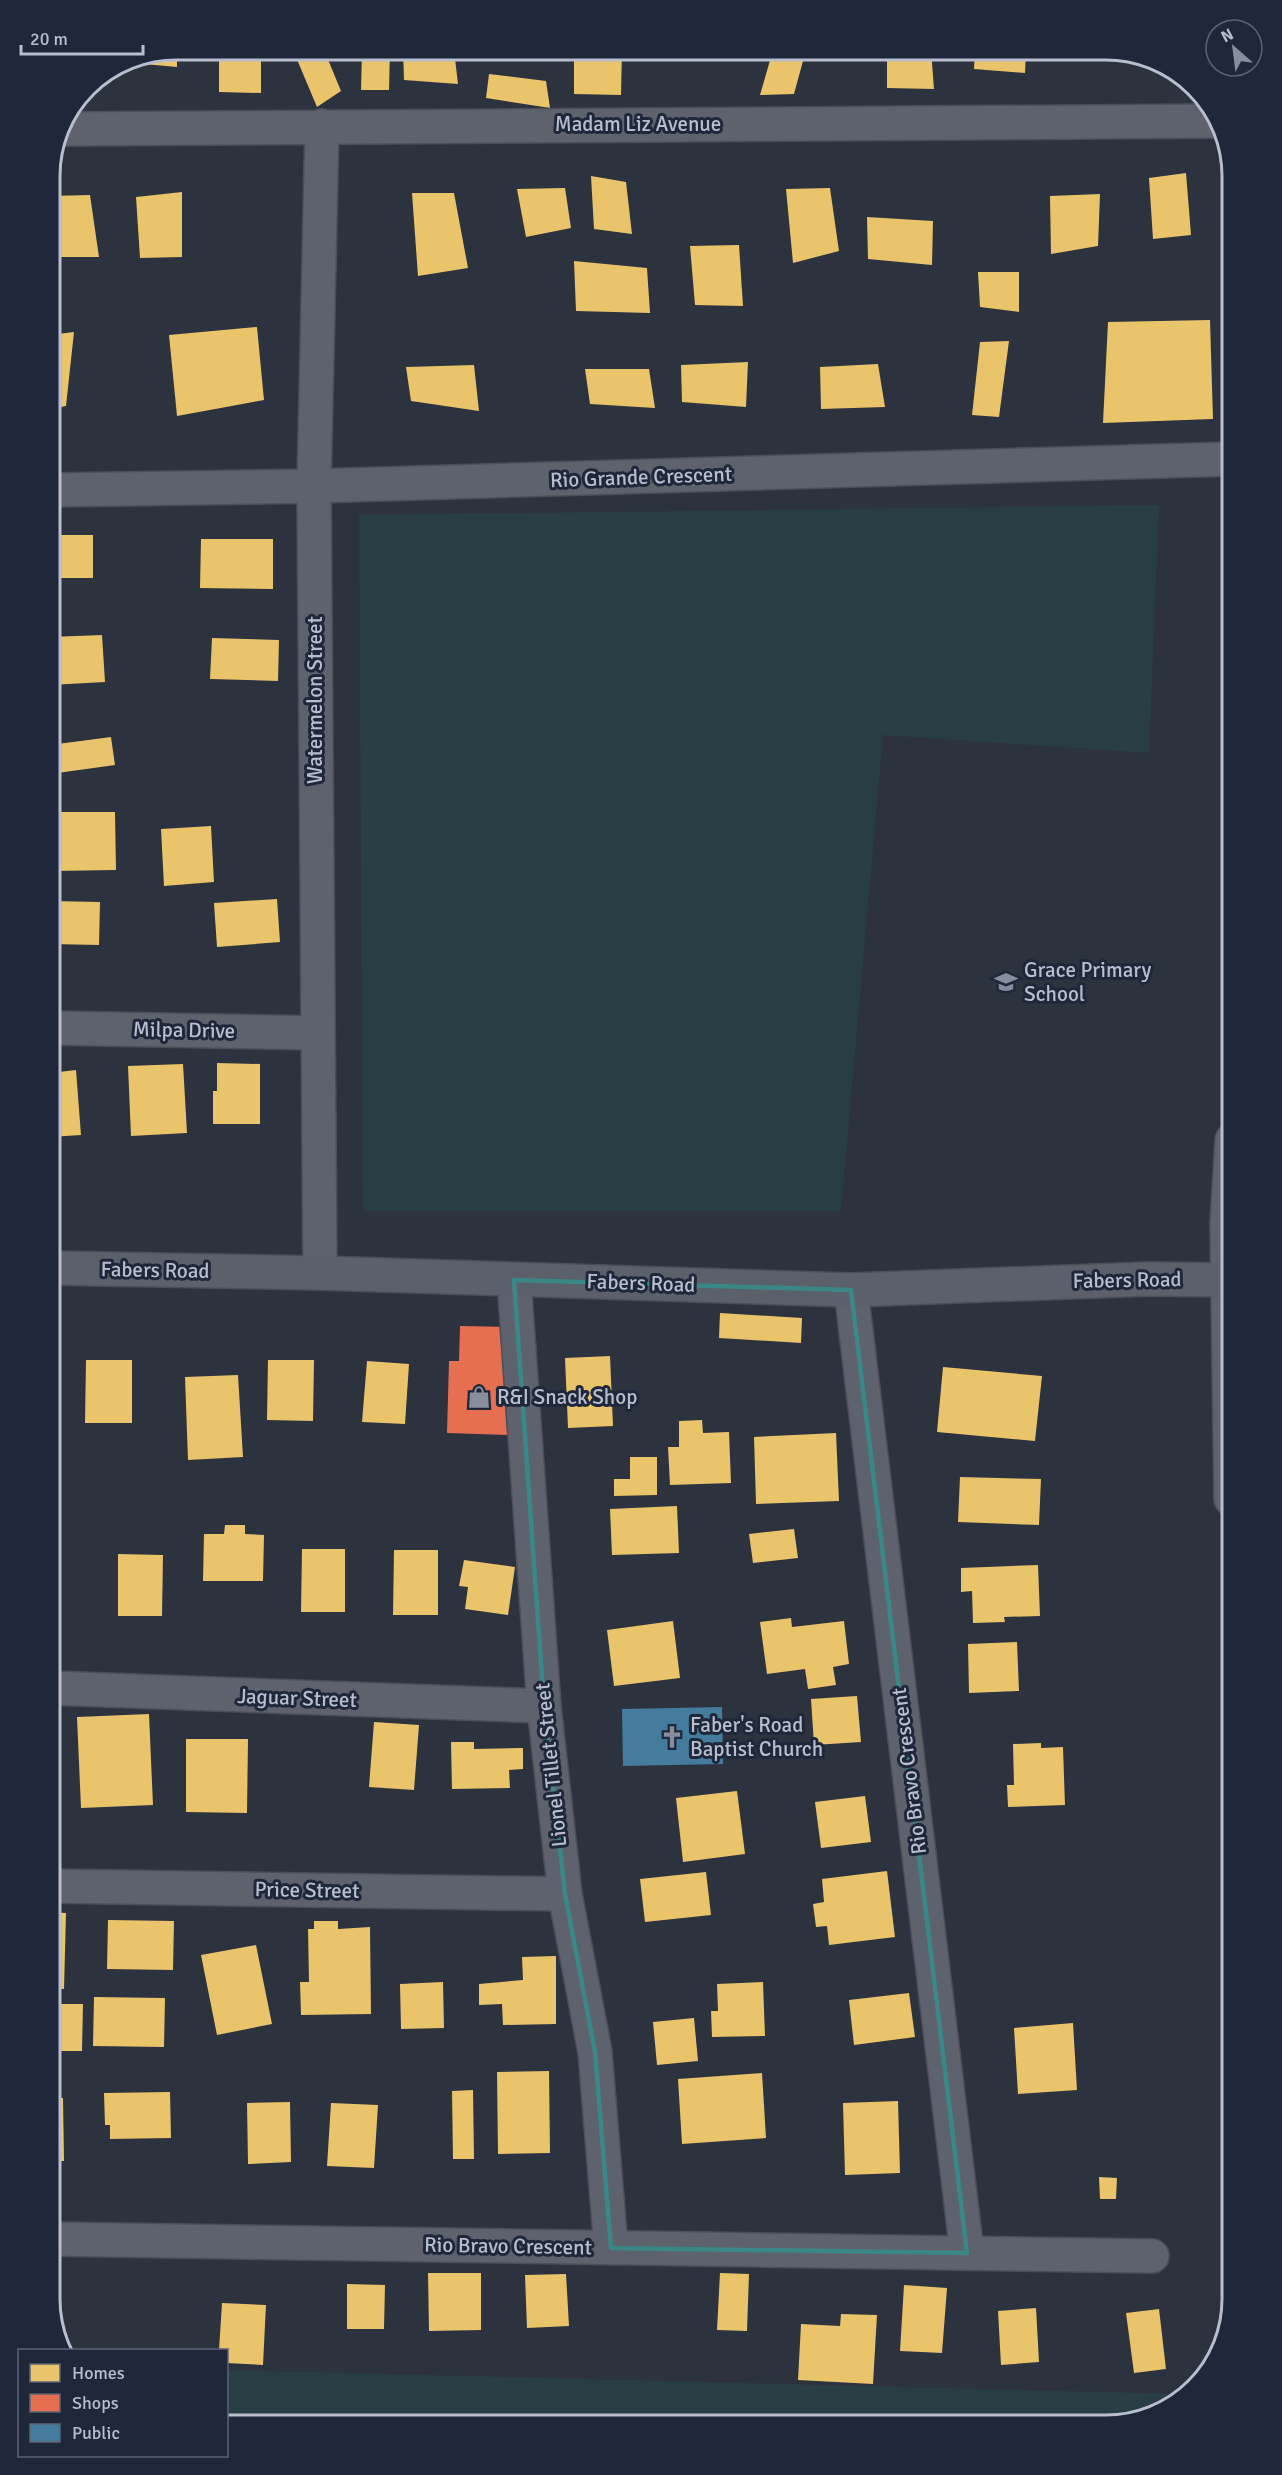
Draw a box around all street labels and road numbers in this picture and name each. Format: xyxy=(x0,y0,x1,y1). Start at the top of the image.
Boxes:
street label: Madam Liz Avenue xyxy=(555,111,721,137)
street label: Rio Grande Crescent xyxy=(550,461,732,493)
street label: Watermelon Street xyxy=(302,616,328,784)
street label: Milpa Drive xyxy=(133,1016,235,1044)
street label: Fabers Road xyxy=(100,1256,210,1284)
street label: Fabers Road xyxy=(1072,1266,1182,1294)
street label: Fabers Road xyxy=(586,1268,696,1298)
street label: Lionel Tillet Street xyxy=(529,1682,573,1848)
street label: Jaguar Street xyxy=(237,1683,357,1713)
street label: Rio Bravo Crescent xyxy=(886,1686,932,1856)
street label: Price Street xyxy=(254,1876,360,1904)
street label: Rio Bravo Crescent xyxy=(424,2232,592,2260)

